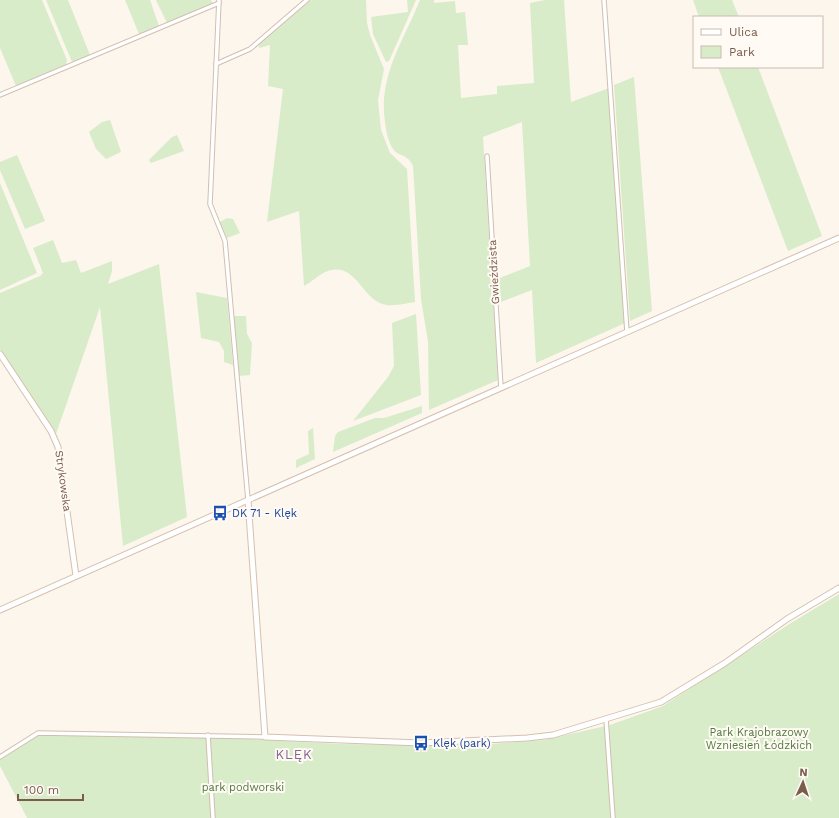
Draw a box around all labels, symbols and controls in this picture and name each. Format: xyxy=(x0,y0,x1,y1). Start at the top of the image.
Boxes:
legend xyxy=(693,16,823,68)
text: Ulica xyxy=(729,25,758,39)
text: Park xyxy=(729,45,755,59)
street label: Gwieździsta xyxy=(486,239,502,305)
street label: Strykowska xyxy=(52,450,74,512)
bus stop icon: DK 71 - Klęk xyxy=(211,504,229,522)
place label: DK 71 - Klęk xyxy=(232,507,297,520)
park label: Park Krajobrazowy Wzniesień Łódzkich xyxy=(706,726,812,752)
bus stop icon: Klęk (park) xyxy=(412,734,430,752)
place label: Klęk (park) xyxy=(433,737,491,750)
district label: KLĘK xyxy=(275,747,313,762)
north arrow xyxy=(783,762,823,802)
text: N xyxy=(799,766,808,779)
scale bar xyxy=(18,776,83,802)
park label: park podworski xyxy=(202,781,284,794)
text: 100 m xyxy=(24,783,59,797)

